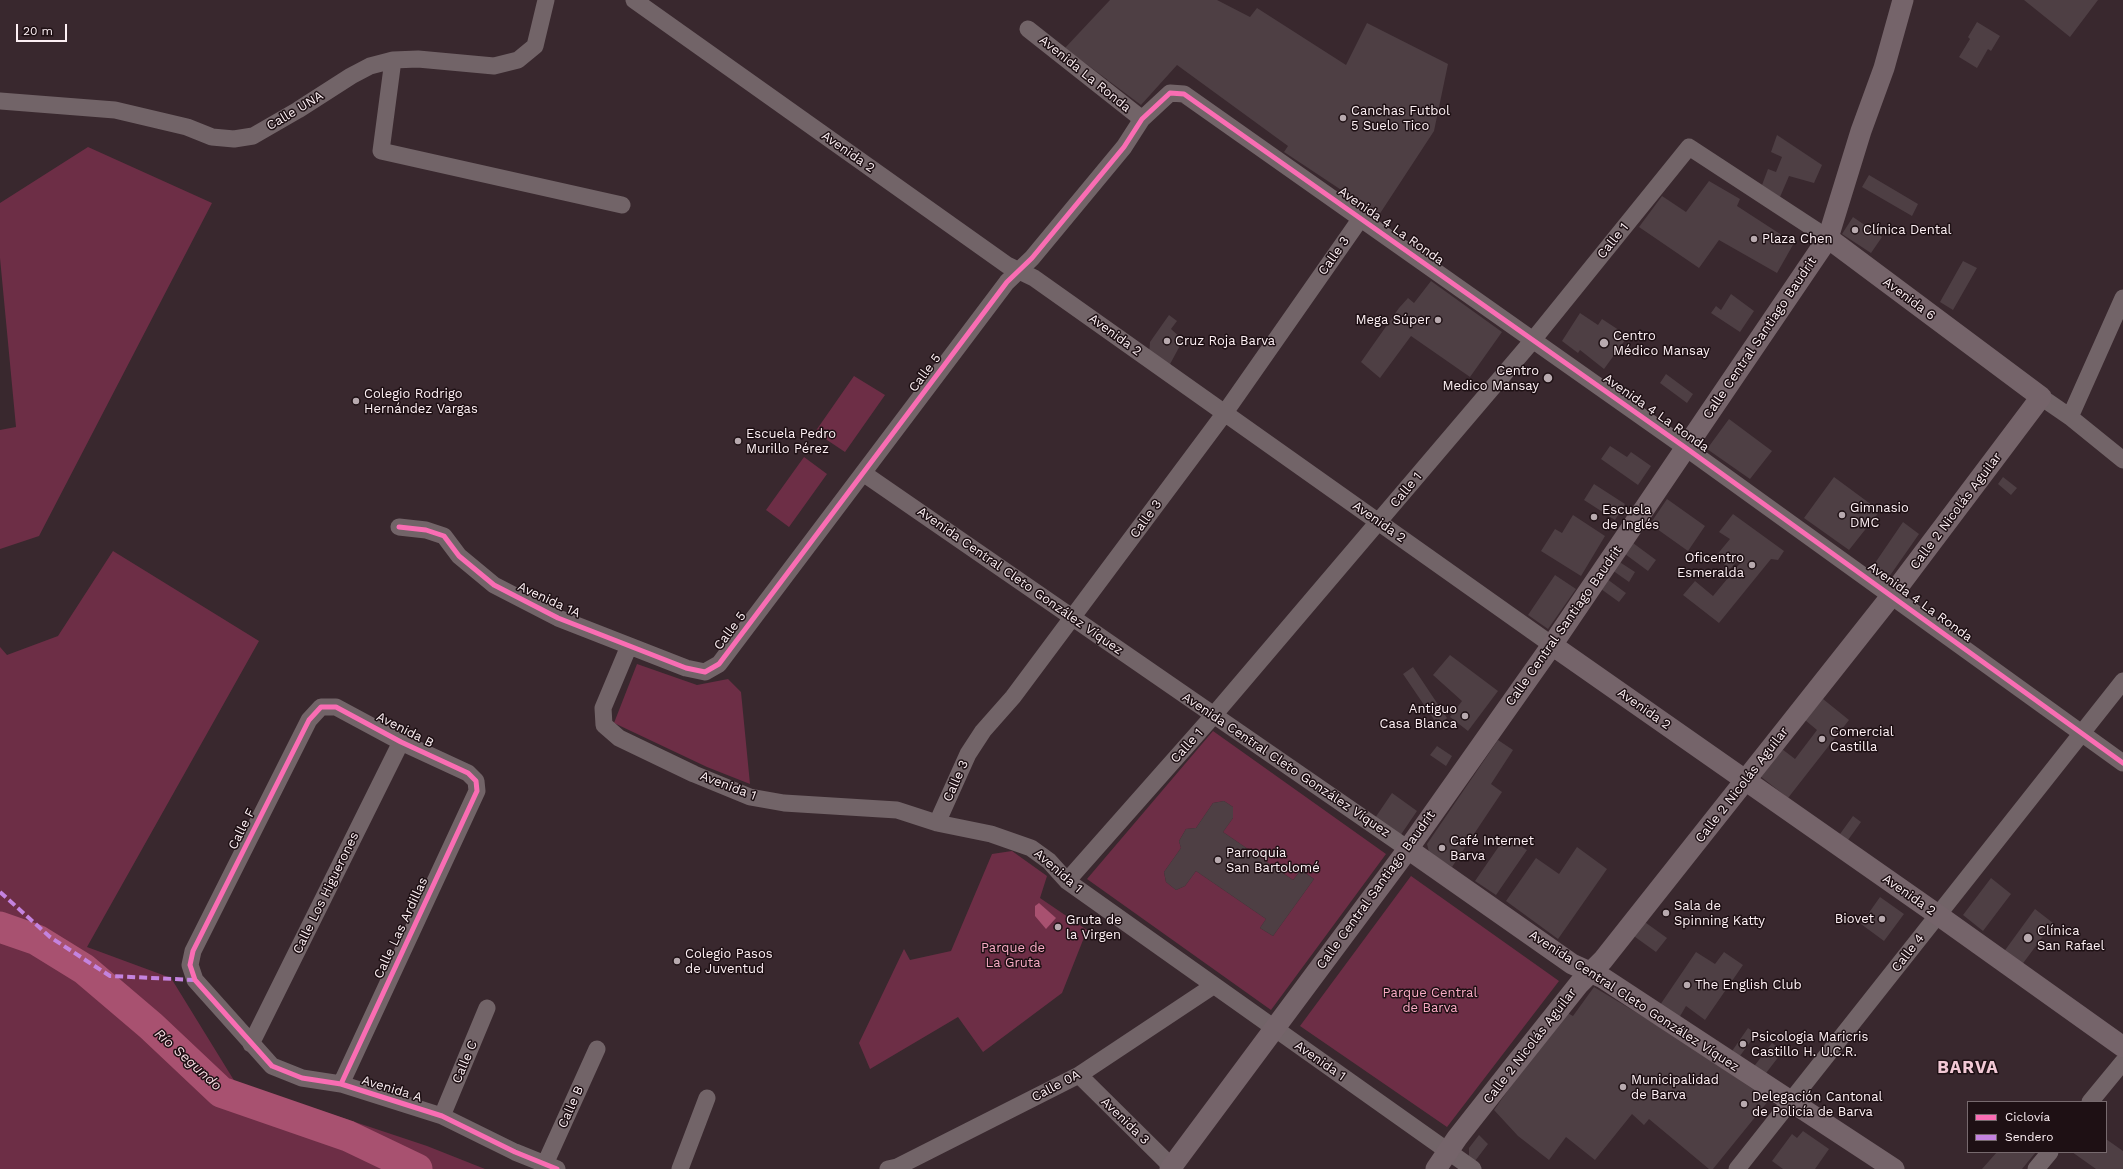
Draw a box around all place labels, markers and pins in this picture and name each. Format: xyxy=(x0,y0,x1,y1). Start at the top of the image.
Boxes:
place label: Canchas Futbol 5 Suelo Tico xyxy=(1351,103,1450,134)
marker: Canchas Futbol 5 Suelo Tico xyxy=(1338,113,1348,123)
place label: Clínica Dental xyxy=(1863,222,1952,238)
marker: Clínica Dental xyxy=(1850,225,1860,235)
place label: Plaza Chen xyxy=(1762,231,1833,247)
marker: Plaza Chen xyxy=(1749,234,1759,244)
place label: Mega Súper xyxy=(1356,312,1430,328)
marker: Mega Súper xyxy=(1433,315,1443,325)
place label: Centro Médico Mansay xyxy=(1613,328,1710,359)
place label: Cruz Roja Barva xyxy=(1175,333,1275,349)
marker: Cruz Roja Barva xyxy=(1162,336,1172,346)
marker: Centro Médico Mansay xyxy=(1598,337,1610,349)
place label: Centro Medico Mansay xyxy=(1442,363,1539,394)
marker: Centro Medico Mansay xyxy=(1542,372,1554,384)
place label: Colegio Rodrigo Hernández Vargas xyxy=(364,386,478,417)
marker: Colegio Rodrigo Hernández Vargas xyxy=(351,396,361,406)
place label: Escuela Pedro Murillo Pérez xyxy=(746,426,836,457)
marker: Escuela Pedro Murillo Pérez xyxy=(733,436,743,446)
place label: Gimnasio DMC xyxy=(1850,500,1909,531)
place label: Escuela de Inglés xyxy=(1602,502,1659,533)
marker: Gimnasio DMC xyxy=(1837,510,1847,520)
marker: Escuela de Inglés xyxy=(1589,512,1599,522)
place label: Oficentro Esmeralda xyxy=(1677,550,1744,581)
marker: Oficentro Esmeralda xyxy=(1747,560,1757,570)
place label: Antiguo Casa Blanca xyxy=(1380,701,1457,732)
marker: Antiguo Casa Blanca xyxy=(1460,711,1470,721)
place label: Comercial Castilla xyxy=(1830,724,1894,755)
marker: Comercial Castilla xyxy=(1817,734,1827,744)
place label: Café Internet Barva xyxy=(1450,833,1534,864)
marker: Café Internet Barva xyxy=(1437,843,1447,853)
place label: Parroquia San Bartolomé xyxy=(1226,845,1320,876)
marker: Parroquia San Bartolomé xyxy=(1213,855,1223,865)
place label: Sala de Spinning Katty xyxy=(1674,898,1765,929)
marker: Sala de Spinning Katty xyxy=(1661,908,1671,918)
place label: Biovet xyxy=(1835,911,1874,927)
place label: Gruta de la Virgen xyxy=(1066,912,1122,943)
marker: Biovet xyxy=(1877,914,1887,924)
marker: Gruta de la Virgen xyxy=(1053,922,1063,932)
place label: Clínica San Rafael xyxy=(2037,923,2105,954)
marker: Clínica San Rafael xyxy=(2022,932,2034,944)
place label: Colegio Pasos de Juventud xyxy=(685,946,773,977)
marker: Colegio Pasos de Juventud xyxy=(672,956,682,966)
place label: The English Club xyxy=(1695,977,1802,993)
marker: The English Club xyxy=(1682,980,1692,990)
place label: Psicologia Maricris Castillo H. U.C.R. xyxy=(1751,1029,1868,1060)
marker: Psicologia Maricris Castillo H. U.C.R. xyxy=(1738,1039,1748,1049)
place label: Municipalidad de Barva xyxy=(1631,1072,1719,1103)
marker: Municipalidad de Barva xyxy=(1618,1082,1628,1092)
place label: Delegación Cantonal de Policía de Barva xyxy=(1752,1089,1883,1120)
marker: Delegación Cantonal de Policía de Barva xyxy=(1739,1099,1749,1109)

